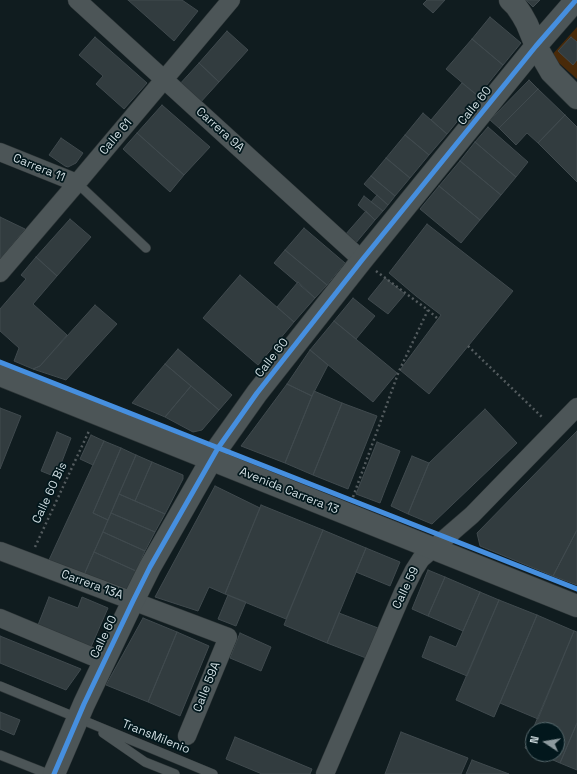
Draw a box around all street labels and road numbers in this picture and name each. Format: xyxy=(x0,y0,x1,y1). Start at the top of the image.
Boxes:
street label: Calle 60 xyxy=(455,84,495,128)
street label: Carrera 9A xyxy=(193,105,247,155)
street label: Calle 61 xyxy=(97,116,135,158)
street label: Carrera 11 xyxy=(11,151,67,185)
street label: Calle 60 xyxy=(252,336,292,380)
street label: Calle 60 Bis xyxy=(30,460,70,526)
street label: Avenida Carrera 13 xyxy=(237,465,341,517)
street label: Calle 59 xyxy=(390,565,422,611)
street label: Carrera 13A xyxy=(59,567,125,603)
street label: Calle 60 xyxy=(88,613,120,661)
street label: Calle 59A xyxy=(190,660,224,714)
street label: TransMilenio xyxy=(120,717,192,757)

